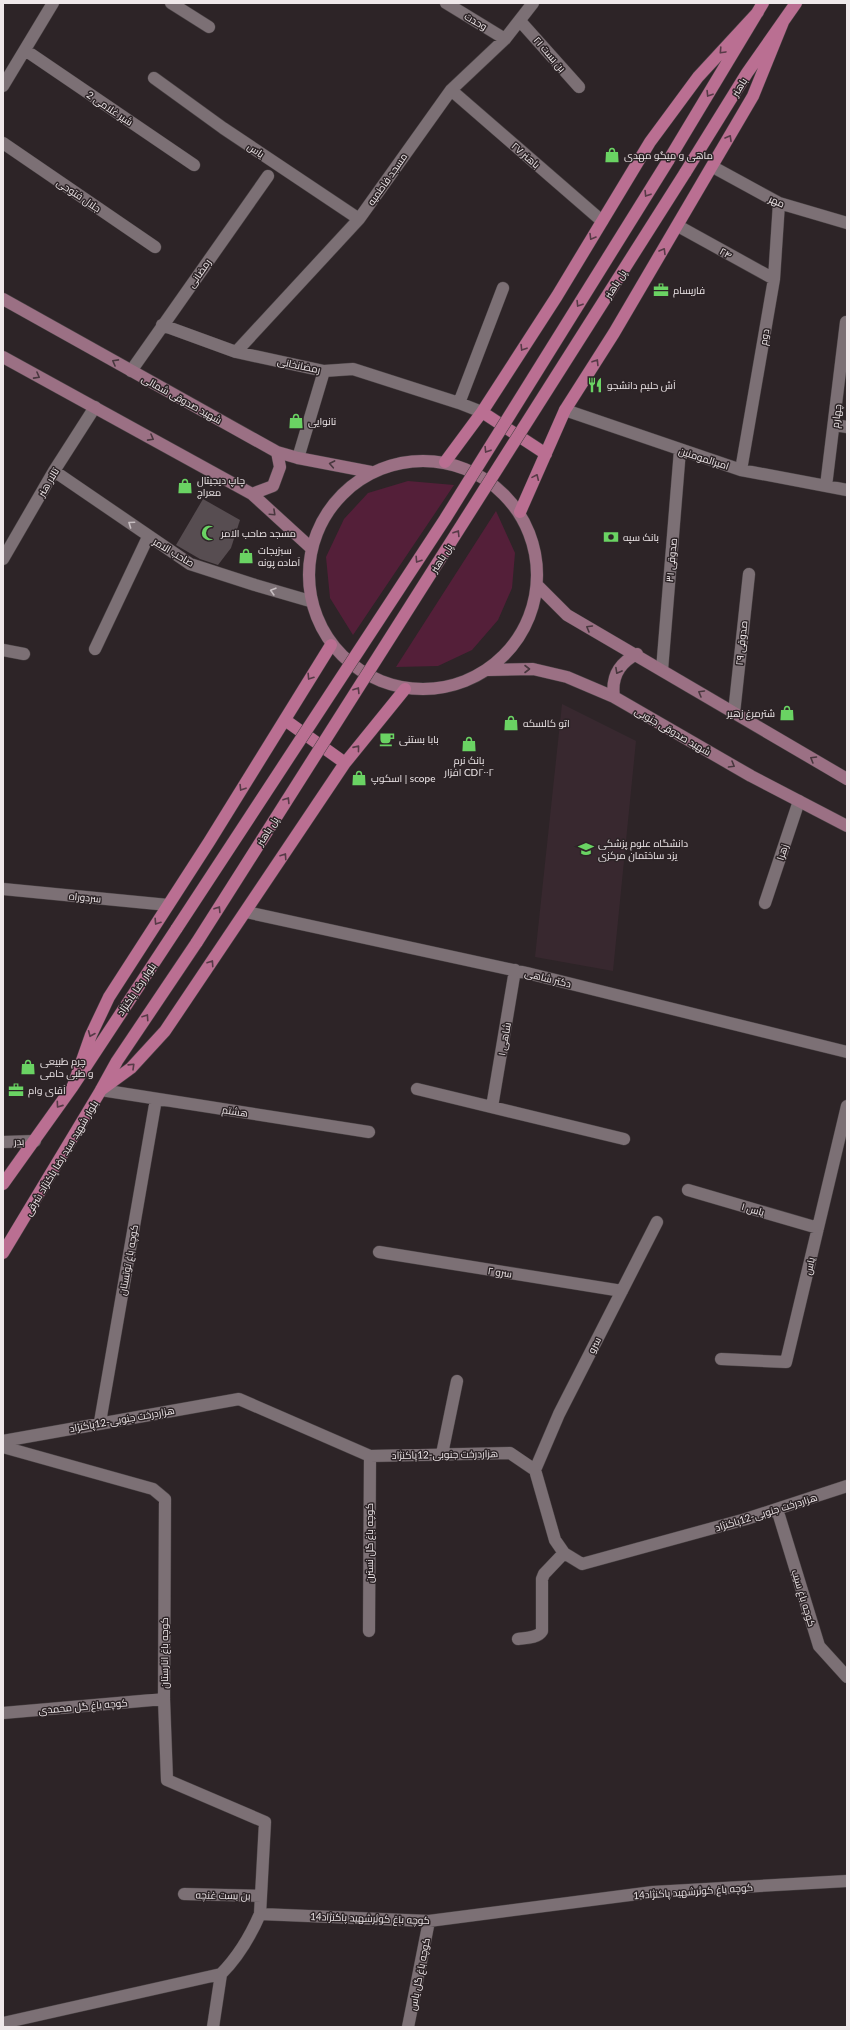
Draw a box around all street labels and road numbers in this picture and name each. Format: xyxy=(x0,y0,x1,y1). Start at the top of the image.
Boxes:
street label: وحدت xyxy=(463,10,489,32)
street label: بن بست ۲۱ xyxy=(531,34,569,75)
street label: باهنر xyxy=(728,76,749,99)
street label: شیر غلامی 2 xyxy=(84,88,135,129)
street label: باهنر ۲۷ xyxy=(509,139,543,171)
street label: یاس xyxy=(245,140,267,161)
street label: مسجد فاطمیه xyxy=(365,151,409,207)
street label: جلال فتوحی xyxy=(54,176,103,215)
street label: مهر xyxy=(766,192,787,211)
street label: ۲۴ xyxy=(718,245,734,261)
street label: رمضانی xyxy=(185,256,214,290)
street label: پل باهنر xyxy=(601,267,630,302)
street label: دوم xyxy=(757,328,773,347)
street label: رمضانخانی xyxy=(276,355,322,376)
street label: شهید صدوقی شمالی xyxy=(139,372,224,427)
street label: چهارم xyxy=(829,403,845,429)
street label: امیرالمومنین xyxy=(677,444,731,473)
street label: تالار هنر xyxy=(34,465,61,499)
street label: صاحب الامر xyxy=(150,535,197,569)
street label: صدوقی ۳۱ xyxy=(663,537,680,583)
street label: پل باهنر xyxy=(427,541,456,576)
street label: صدوقی ۲۹ xyxy=(733,620,750,666)
street label: شهید صدوقی جنوبی xyxy=(632,704,713,759)
street label: پل باهنر xyxy=(253,814,282,849)
street label: زهرا xyxy=(774,842,790,862)
street label: سردوراه xyxy=(68,889,102,905)
street label: بلوار رضا پاکنژاد xyxy=(114,960,159,1018)
street label: دکتر شاهی xyxy=(523,966,573,991)
street label: شاهی ۱ xyxy=(495,1021,514,1057)
street label: بلوار شهید سید رضا پاکنژاد شرقی xyxy=(22,1098,101,1218)
street label: هشتم xyxy=(221,1103,249,1121)
street label: بدر xyxy=(12,1135,25,1147)
street label: یاس ۱ xyxy=(740,1200,766,1219)
street label: کوچه باغ توتستان xyxy=(116,1224,141,1297)
street label: یاس xyxy=(801,1256,818,1276)
street label: سرو ۲ xyxy=(487,1264,513,1280)
street label: سرو xyxy=(585,1335,603,1355)
street label: هزاردرخت جنوبی-12پاکنژاد xyxy=(69,1404,176,1435)
street label: هزاردرخت جنوبی-12پاکنژاد xyxy=(392,1447,498,1462)
street label: هزاردرخت جنوبی-12پاکنژاد xyxy=(713,1491,819,1534)
street label: کوچه باغ گل نسترن xyxy=(363,1503,376,1583)
street label: کوچه باغ سیب xyxy=(789,1568,818,1628)
street label: کوچه باغ انارستان xyxy=(158,1617,171,1689)
street label: کوچه باغ گل محمدی xyxy=(38,1696,128,1717)
street label: کوچه باغ کوثرشهید پاکنژاد14 xyxy=(633,1881,753,1902)
street label: بن بست غنچه xyxy=(195,1889,251,1902)
street label: کوچه باغ کوثرشهید پاکنژاد14 xyxy=(310,1910,430,1927)
street label: کوچه باغ گل یاس xyxy=(406,1937,433,2011)

